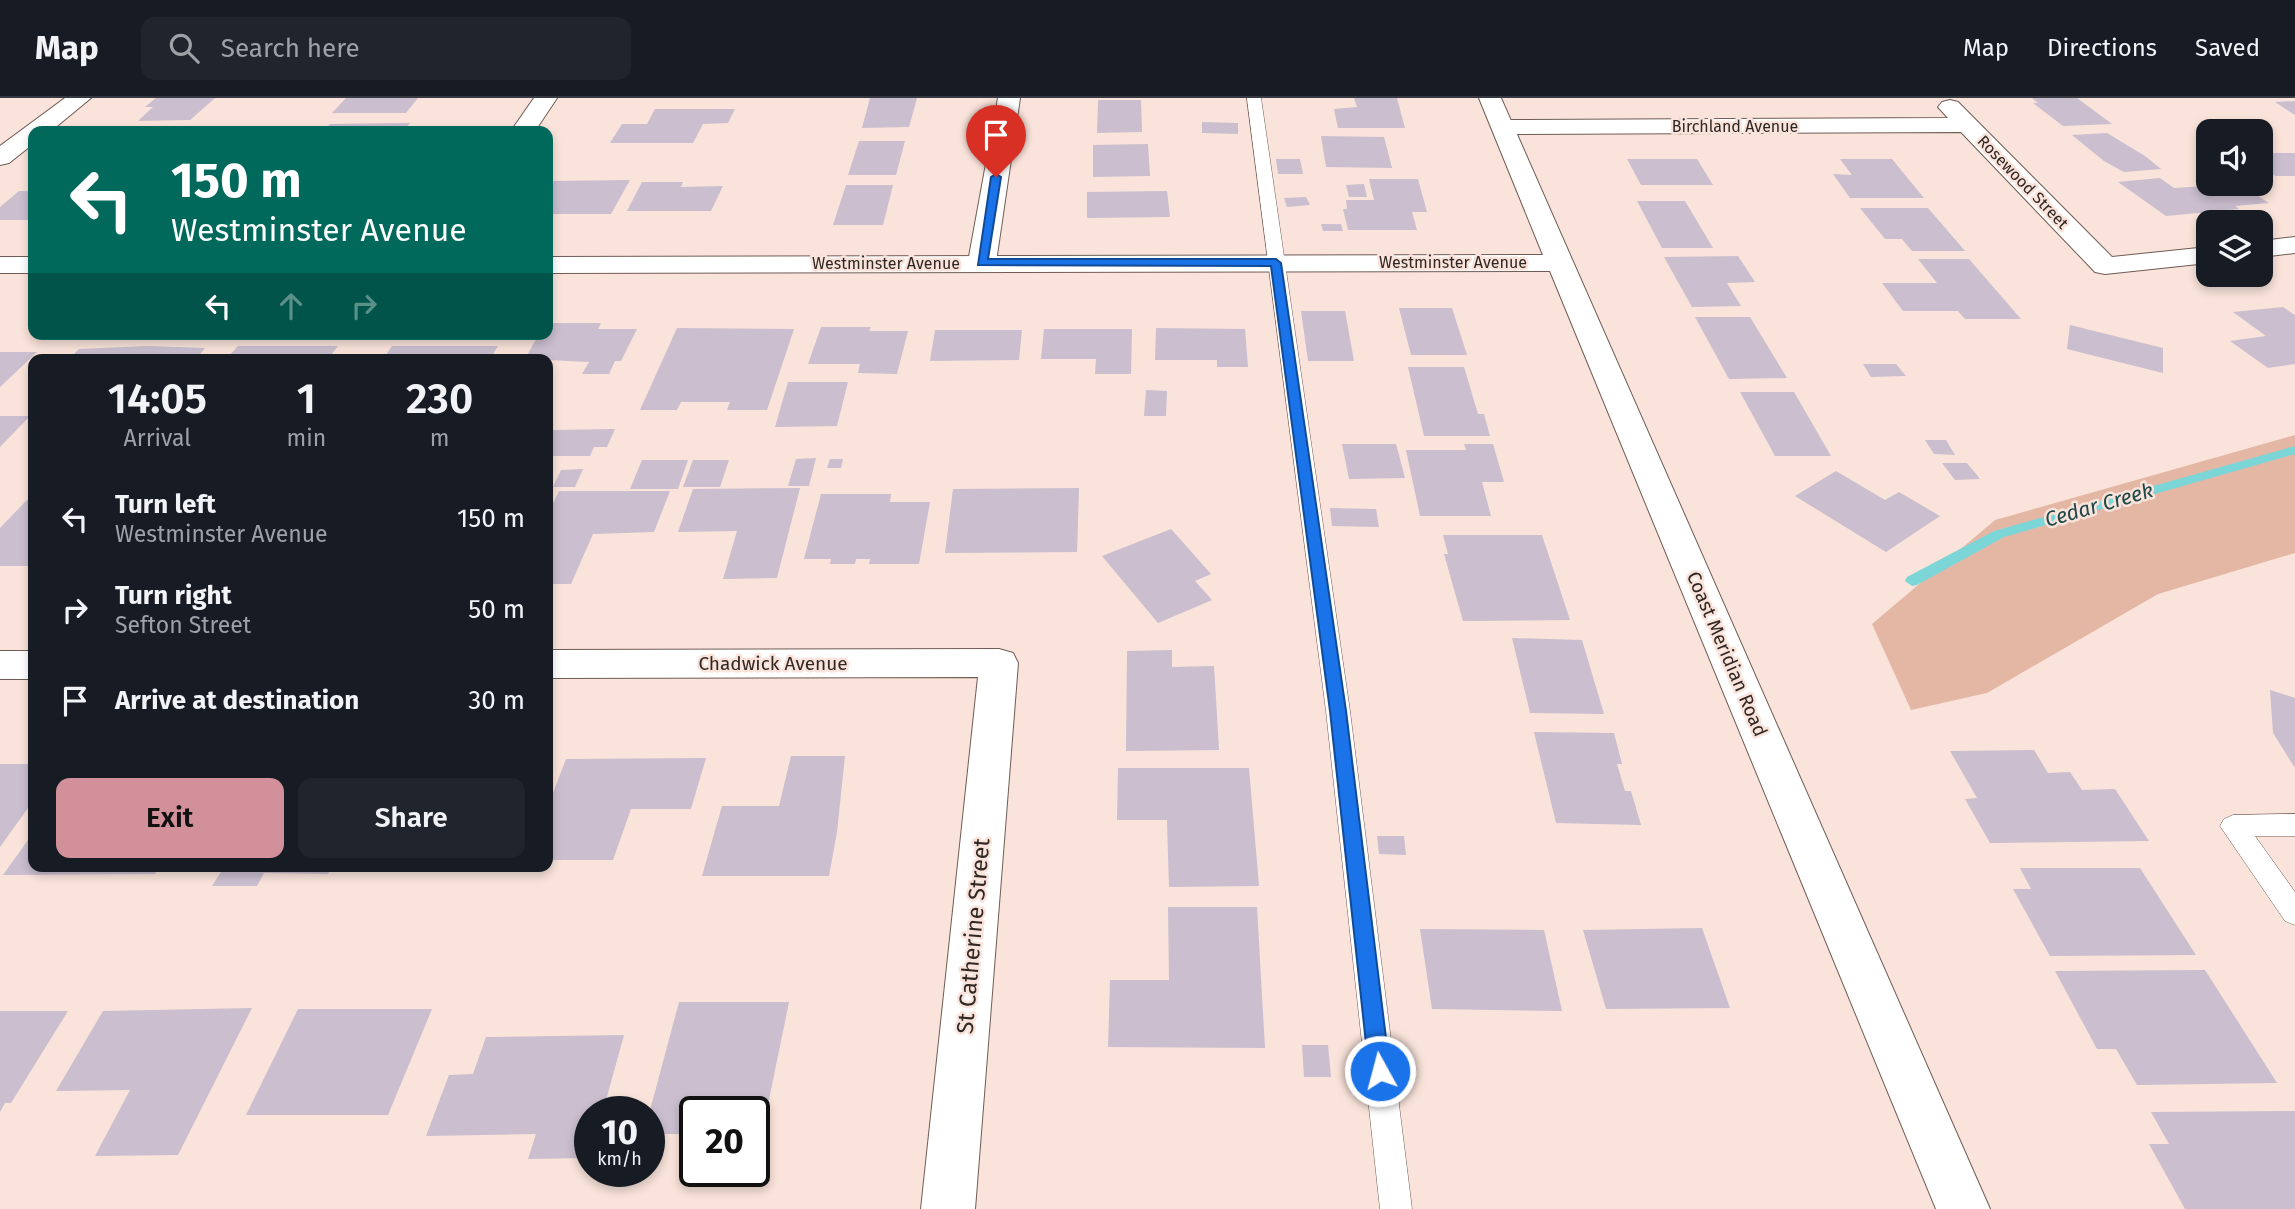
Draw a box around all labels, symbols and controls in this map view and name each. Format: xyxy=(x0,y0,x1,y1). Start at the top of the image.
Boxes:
search box xyxy=(141,17,631,80)
text: Map xyxy=(35,28,99,68)
icon: search xyxy=(165,29,203,67)
text: Search here xyxy=(221,33,360,64)
text: Map xyxy=(1963,34,2009,62)
text: Directions xyxy=(2047,34,2157,62)
text: Saved xyxy=(2195,34,2260,62)
pin xyxy=(966,105,1026,177)
icon: arrive xyxy=(977,116,1015,154)
street label: Birchland Avenue xyxy=(1672,117,1798,136)
map controls xyxy=(2196,119,2273,287)
button: sound xyxy=(2196,119,2273,196)
street label: Rosewood Street xyxy=(1974,131,2072,233)
text: 150 m xyxy=(171,151,302,210)
icon: left xyxy=(56,154,147,245)
button: layers xyxy=(2196,210,2273,287)
text: Westminster Avenue xyxy=(171,211,467,249)
street label: Westminster Avenue xyxy=(1379,253,1527,272)
street label: Westminster Avenue xyxy=(812,254,960,273)
icon: left xyxy=(199,287,237,325)
icon: ahead xyxy=(272,287,310,325)
icon: right xyxy=(345,287,383,325)
text: 14:05 xyxy=(108,374,207,424)
text: 1 xyxy=(297,374,316,424)
text: 230 xyxy=(406,374,473,424)
text: Arrival xyxy=(124,424,191,452)
text: min xyxy=(287,424,326,452)
text: m xyxy=(430,424,449,452)
water label: Cedar Creek xyxy=(2042,477,2156,533)
text: Turn left xyxy=(115,489,216,520)
icon: left xyxy=(56,500,94,538)
text: 150 m xyxy=(457,503,525,534)
text: Westminster Avenue xyxy=(115,520,328,548)
street label: Coast Meridian Road xyxy=(1682,568,1772,740)
text: Turn right xyxy=(115,580,232,611)
icon: right xyxy=(56,591,94,629)
text: 50 m xyxy=(468,594,525,625)
text: Sefton Street xyxy=(115,611,251,639)
street label: Chadwick Avenue xyxy=(698,652,848,675)
icon: arrive xyxy=(56,682,94,720)
text: Arrive at destination xyxy=(115,685,359,716)
text: 30 m xyxy=(468,685,525,716)
button: Exit xyxy=(56,778,284,858)
button: Share xyxy=(298,778,525,858)
street label: St Catherine Street xyxy=(950,836,996,1035)
position arrow xyxy=(1343,1034,1417,1108)
speed limit sign: 20 xyxy=(679,1096,770,1187)
text: 10 xyxy=(601,1111,638,1153)
text: km/h xyxy=(597,1148,642,1170)

